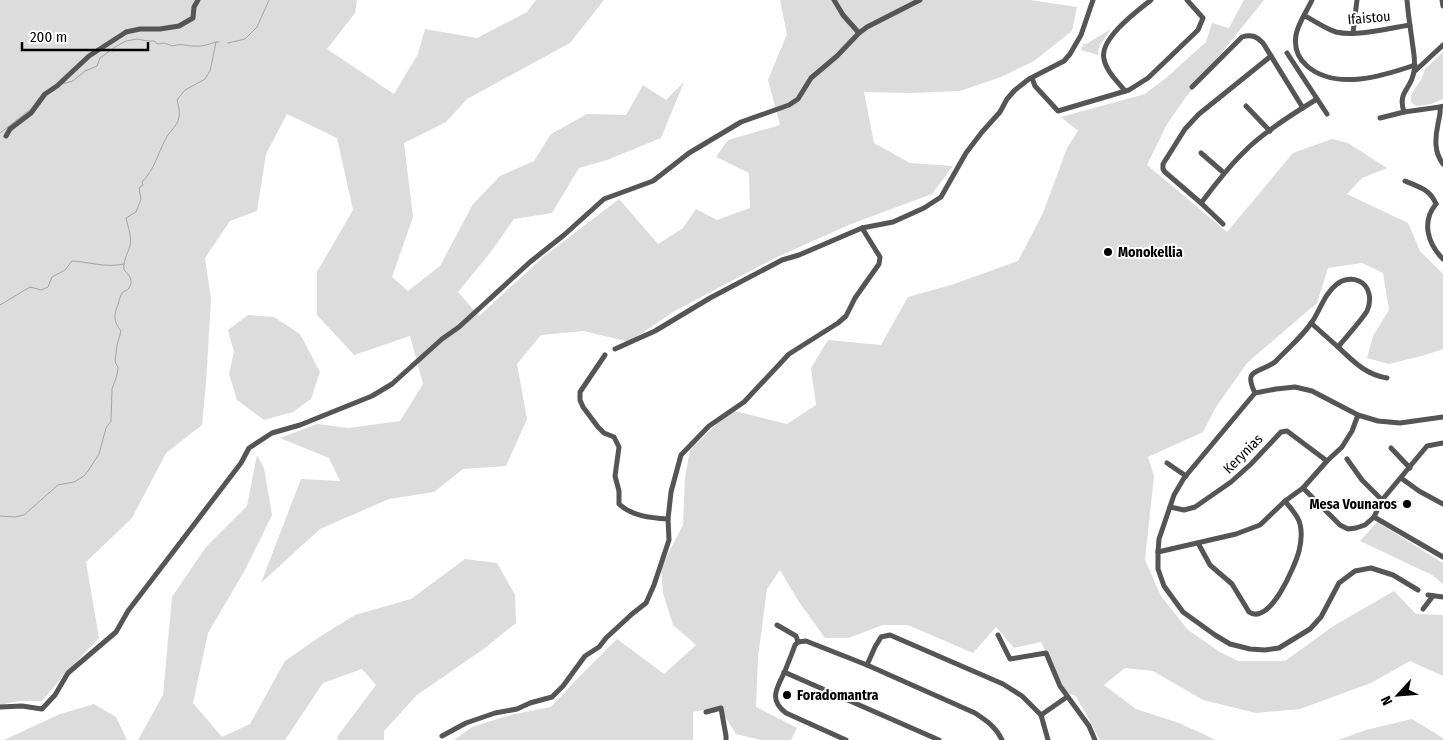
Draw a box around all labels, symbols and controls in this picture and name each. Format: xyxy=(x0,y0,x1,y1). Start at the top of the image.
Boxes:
street label: Ifaistou xyxy=(1347,8,1391,28)
scale bar xyxy=(22,20,149,52)
text: 200 m xyxy=(30,28,67,46)
place label: Monokellia xyxy=(1118,244,1183,261)
marker: Monokellia xyxy=(1102,246,1114,258)
street label: Kerynias xyxy=(1220,431,1266,477)
place label: Mesa Vounaros xyxy=(1310,496,1397,513)
marker: Mesa Vounaros xyxy=(1401,498,1413,510)
north arrow xyxy=(1373,670,1423,720)
place label: Foradomantra xyxy=(797,687,879,704)
marker: Foradomantra xyxy=(781,689,793,701)
text: N xyxy=(1377,693,1396,708)

